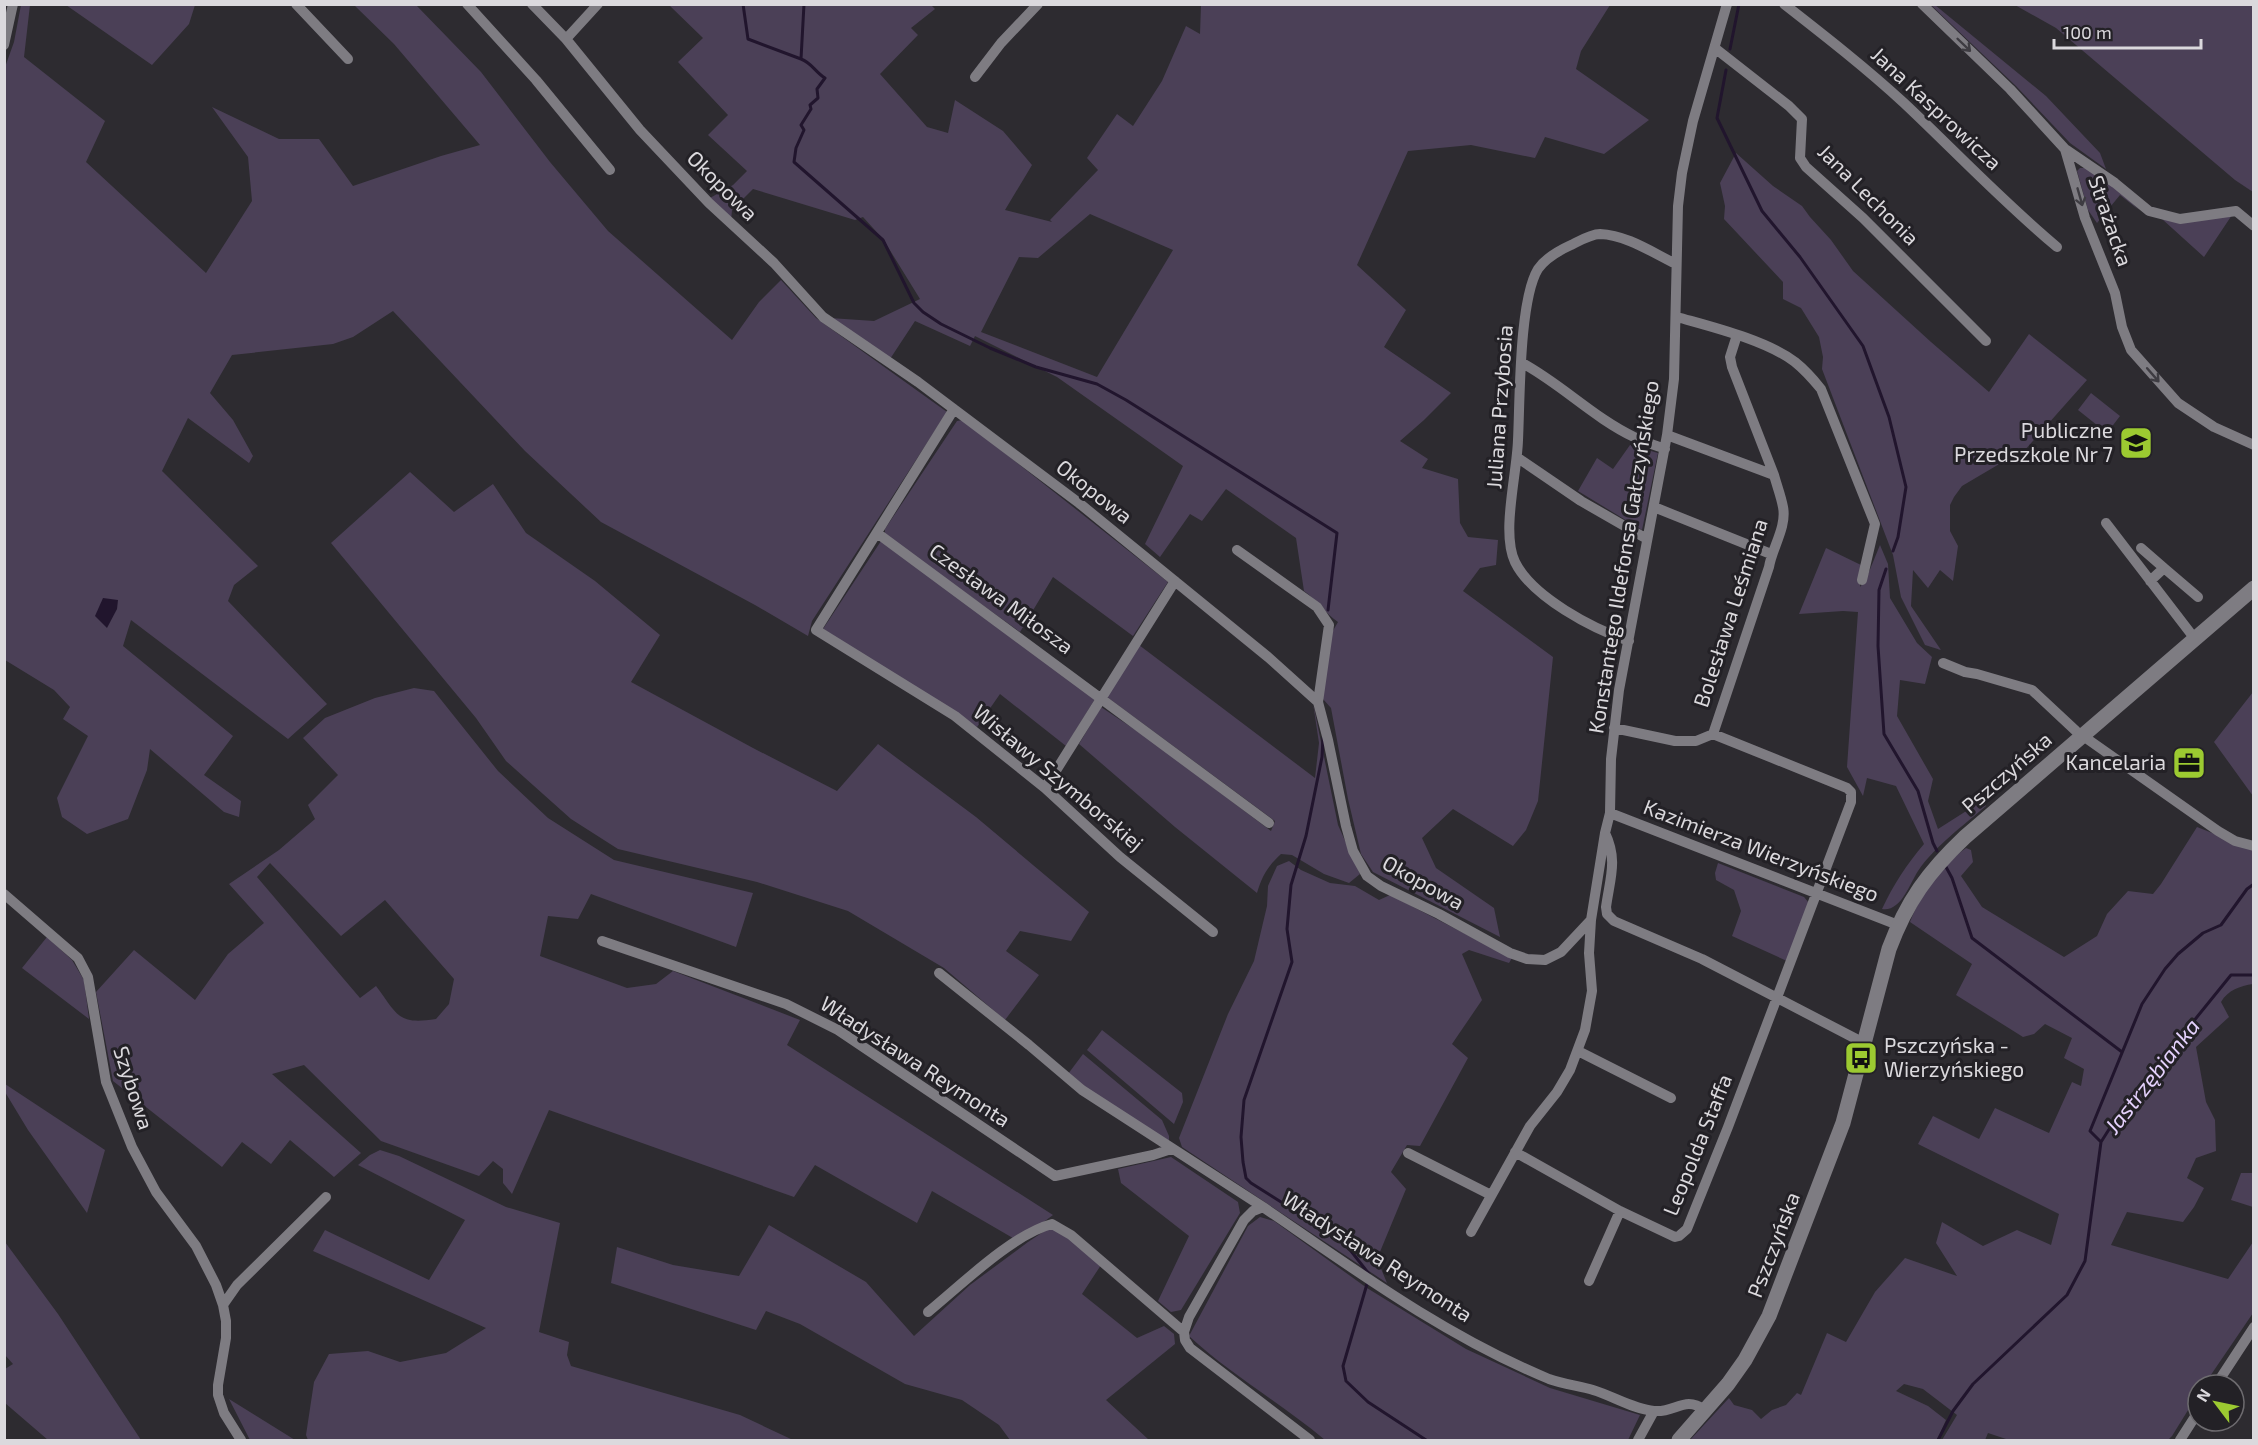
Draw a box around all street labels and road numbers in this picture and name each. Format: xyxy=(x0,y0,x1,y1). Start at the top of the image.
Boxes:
street label: Jana Kasprowicza xyxy=(1867,41,2007,175)
street label: Jana Lechonia xyxy=(1813,138,1925,250)
street label: Okopowa xyxy=(683,145,763,225)
street label: Strażacka xyxy=(2084,172,2139,269)
street label: Juliana Przybosia xyxy=(1480,324,1517,490)
street label: Konstantego Ildefonsa Gałczyńskiego xyxy=(1582,378,1663,735)
street label: Okopowa xyxy=(1052,454,1138,528)
street label: Bolesława Leśmiana xyxy=(1687,515,1772,710)
street label: Czesława Miłosza xyxy=(925,537,1079,658)
street label: Wisławy Szymborskiej xyxy=(968,698,1149,856)
street label: Pszczyńska xyxy=(1956,726,2056,818)
street label: Kazimierza Wierzyńskiego xyxy=(1640,793,1883,906)
street label: Okopowa xyxy=(1379,849,1469,914)
street label: Władysława Reymonta xyxy=(816,990,1015,1131)
street label: Szybowa xyxy=(109,1043,160,1132)
street label: Leopolda Staffa xyxy=(1657,1070,1736,1219)
street label: Władysława Reymonta xyxy=(1278,1185,1477,1326)
street label: Pszczyńska xyxy=(1741,1188,1804,1301)

